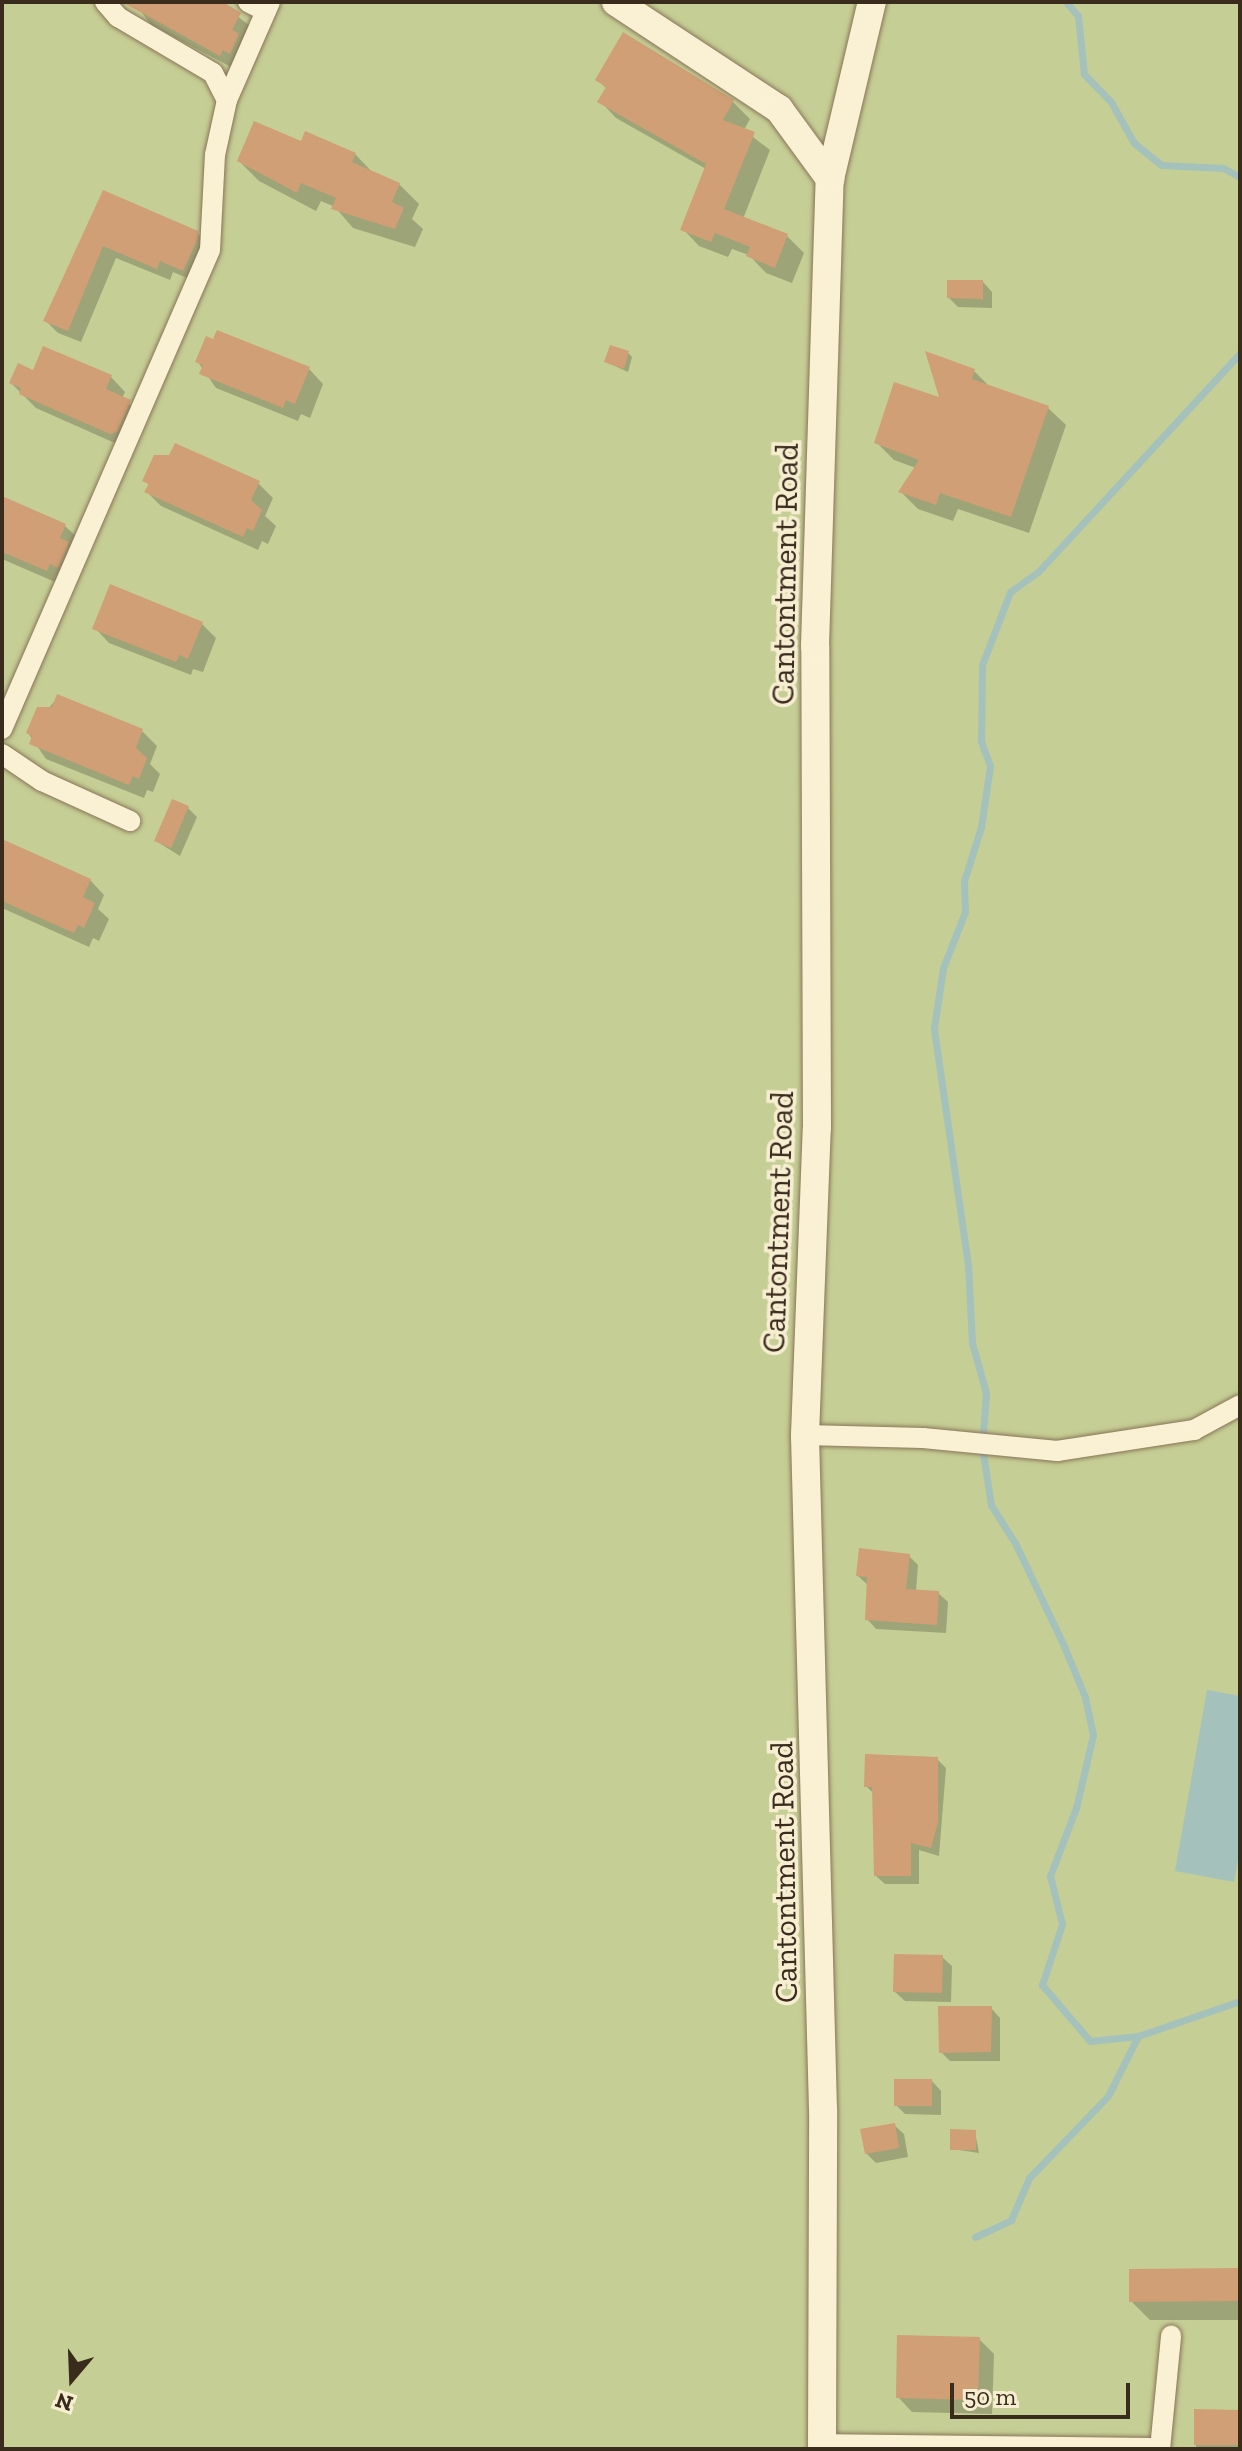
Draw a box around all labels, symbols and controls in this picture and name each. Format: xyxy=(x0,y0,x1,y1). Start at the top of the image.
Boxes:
street label: Cantontment Road xyxy=(764,443,806,705)
street label: Cantontment Road xyxy=(754,1090,802,1354)
street label: Cantontment Road xyxy=(763,1741,805,2003)
north arrow xyxy=(32,2339,112,2419)
scale bar xyxy=(954,2367,1134,2417)
text: 50 m xyxy=(964,2382,1016,2411)
text: N xyxy=(52,2387,76,2418)

